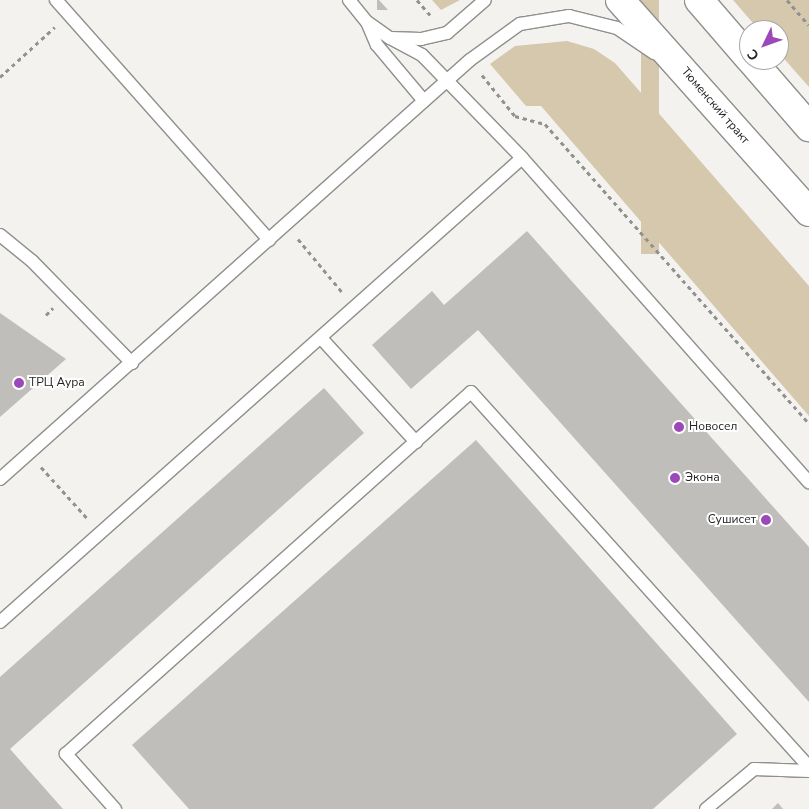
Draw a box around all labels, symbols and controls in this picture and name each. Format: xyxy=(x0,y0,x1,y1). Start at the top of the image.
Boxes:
north arrow xyxy=(739,20,789,70)
text: С xyxy=(743,45,763,65)
street label: Тюменский тракт xyxy=(678,65,752,147)
place label: ТРЦ Аура xyxy=(29,376,85,390)
marker: ТРЦ Аура xyxy=(13,377,25,389)
place label: Новосел xyxy=(689,420,737,434)
marker: Новосел xyxy=(673,421,685,433)
place label: Экона xyxy=(685,471,720,485)
marker: Экона xyxy=(669,472,681,484)
place label: Сушисет xyxy=(708,513,756,527)
marker: Сушисет xyxy=(760,514,772,526)

